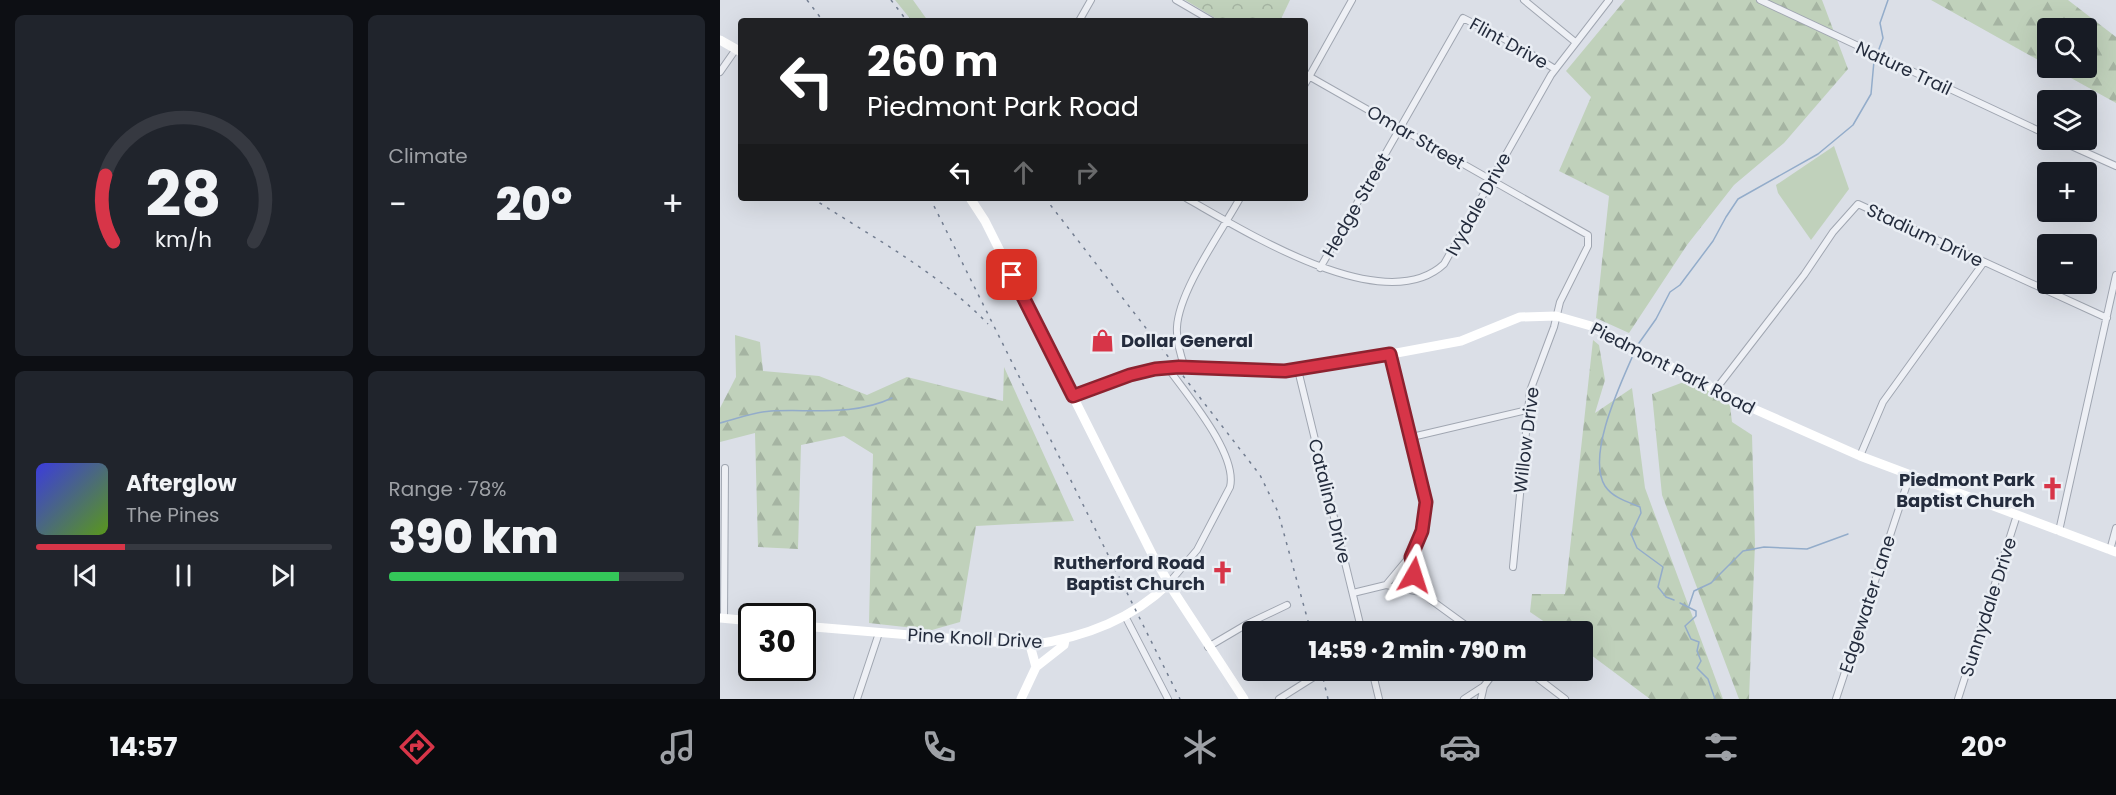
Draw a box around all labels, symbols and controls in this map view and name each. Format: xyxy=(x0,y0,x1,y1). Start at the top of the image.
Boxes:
street label: Flint Drive xyxy=(1465,11,1553,75)
map controls xyxy=(2037,18,2097,294)
button: search xyxy=(2037,18,2097,78)
text: 260 m xyxy=(867,32,999,91)
street label: Nature Trail xyxy=(1852,35,1956,101)
icon: left xyxy=(768,42,846,120)
text: Piedmont Park Road xyxy=(867,88,1139,125)
button: layers xyxy=(2037,90,2097,150)
street label: Omar Street xyxy=(1363,99,1469,175)
text: Climate xyxy=(389,142,468,170)
street label: Hedge Street xyxy=(1316,148,1396,262)
street label: Ivydale Drive xyxy=(1439,148,1517,260)
text: 28 xyxy=(146,150,222,238)
icon: left xyxy=(944,156,977,189)
icon: ahead xyxy=(1007,156,1040,189)
icon: right xyxy=(1070,156,1103,189)
button: + xyxy=(2037,162,2097,222)
text: 20° xyxy=(496,173,572,236)
text: − xyxy=(389,181,407,228)
text: + xyxy=(661,181,684,228)
street label: Stadium Drive xyxy=(1863,197,1987,273)
text: km/h xyxy=(155,225,212,256)
button: − xyxy=(2037,234,2097,294)
pin xyxy=(986,249,1037,300)
icon: arrive xyxy=(995,258,1028,291)
street label: Piedmont Park Road xyxy=(1587,316,1759,420)
shop icon: Dollar General xyxy=(1090,327,1116,353)
place label: Dollar General xyxy=(1121,328,1253,353)
street label: Willow Drive xyxy=(1507,385,1545,495)
street label: Catalina Drive xyxy=(1302,436,1358,566)
place label: Piedmont Park Baptist Church xyxy=(1896,467,2036,513)
text: Afterglow xyxy=(126,468,237,499)
text: Range · 78% xyxy=(389,475,507,503)
church icon: Piedmont Park Baptist Church xyxy=(2040,476,2066,502)
text: The Pines xyxy=(126,501,220,529)
text: 390 km xyxy=(389,506,559,569)
street label: Edgewater Lane xyxy=(1833,532,1901,676)
street label: Sunnydale Drive xyxy=(1954,534,2022,680)
position arrow xyxy=(1382,543,1446,607)
place label: Rutherford Road Baptist Church xyxy=(1054,550,1205,596)
icon: previous xyxy=(69,559,102,592)
icon: pause xyxy=(167,559,200,592)
icon: next xyxy=(266,559,299,592)
church icon: Rutherford Road Baptist Church xyxy=(1210,559,1236,585)
speed limit sign: 30 xyxy=(738,603,816,681)
street label: Pine Knoll Drive xyxy=(907,622,1043,654)
text: 14:59 · 2 min · 790 m xyxy=(1308,635,1527,666)
icon: directions xyxy=(396,726,438,768)
icon: music xyxy=(657,726,699,768)
icon: phone xyxy=(918,726,960,768)
icon: climate xyxy=(1179,726,1221,768)
icon: car xyxy=(1439,726,1481,768)
icon: filters xyxy=(1700,726,1742,768)
text: 14:57 xyxy=(109,728,178,765)
text: 20° xyxy=(1961,728,2007,765)

